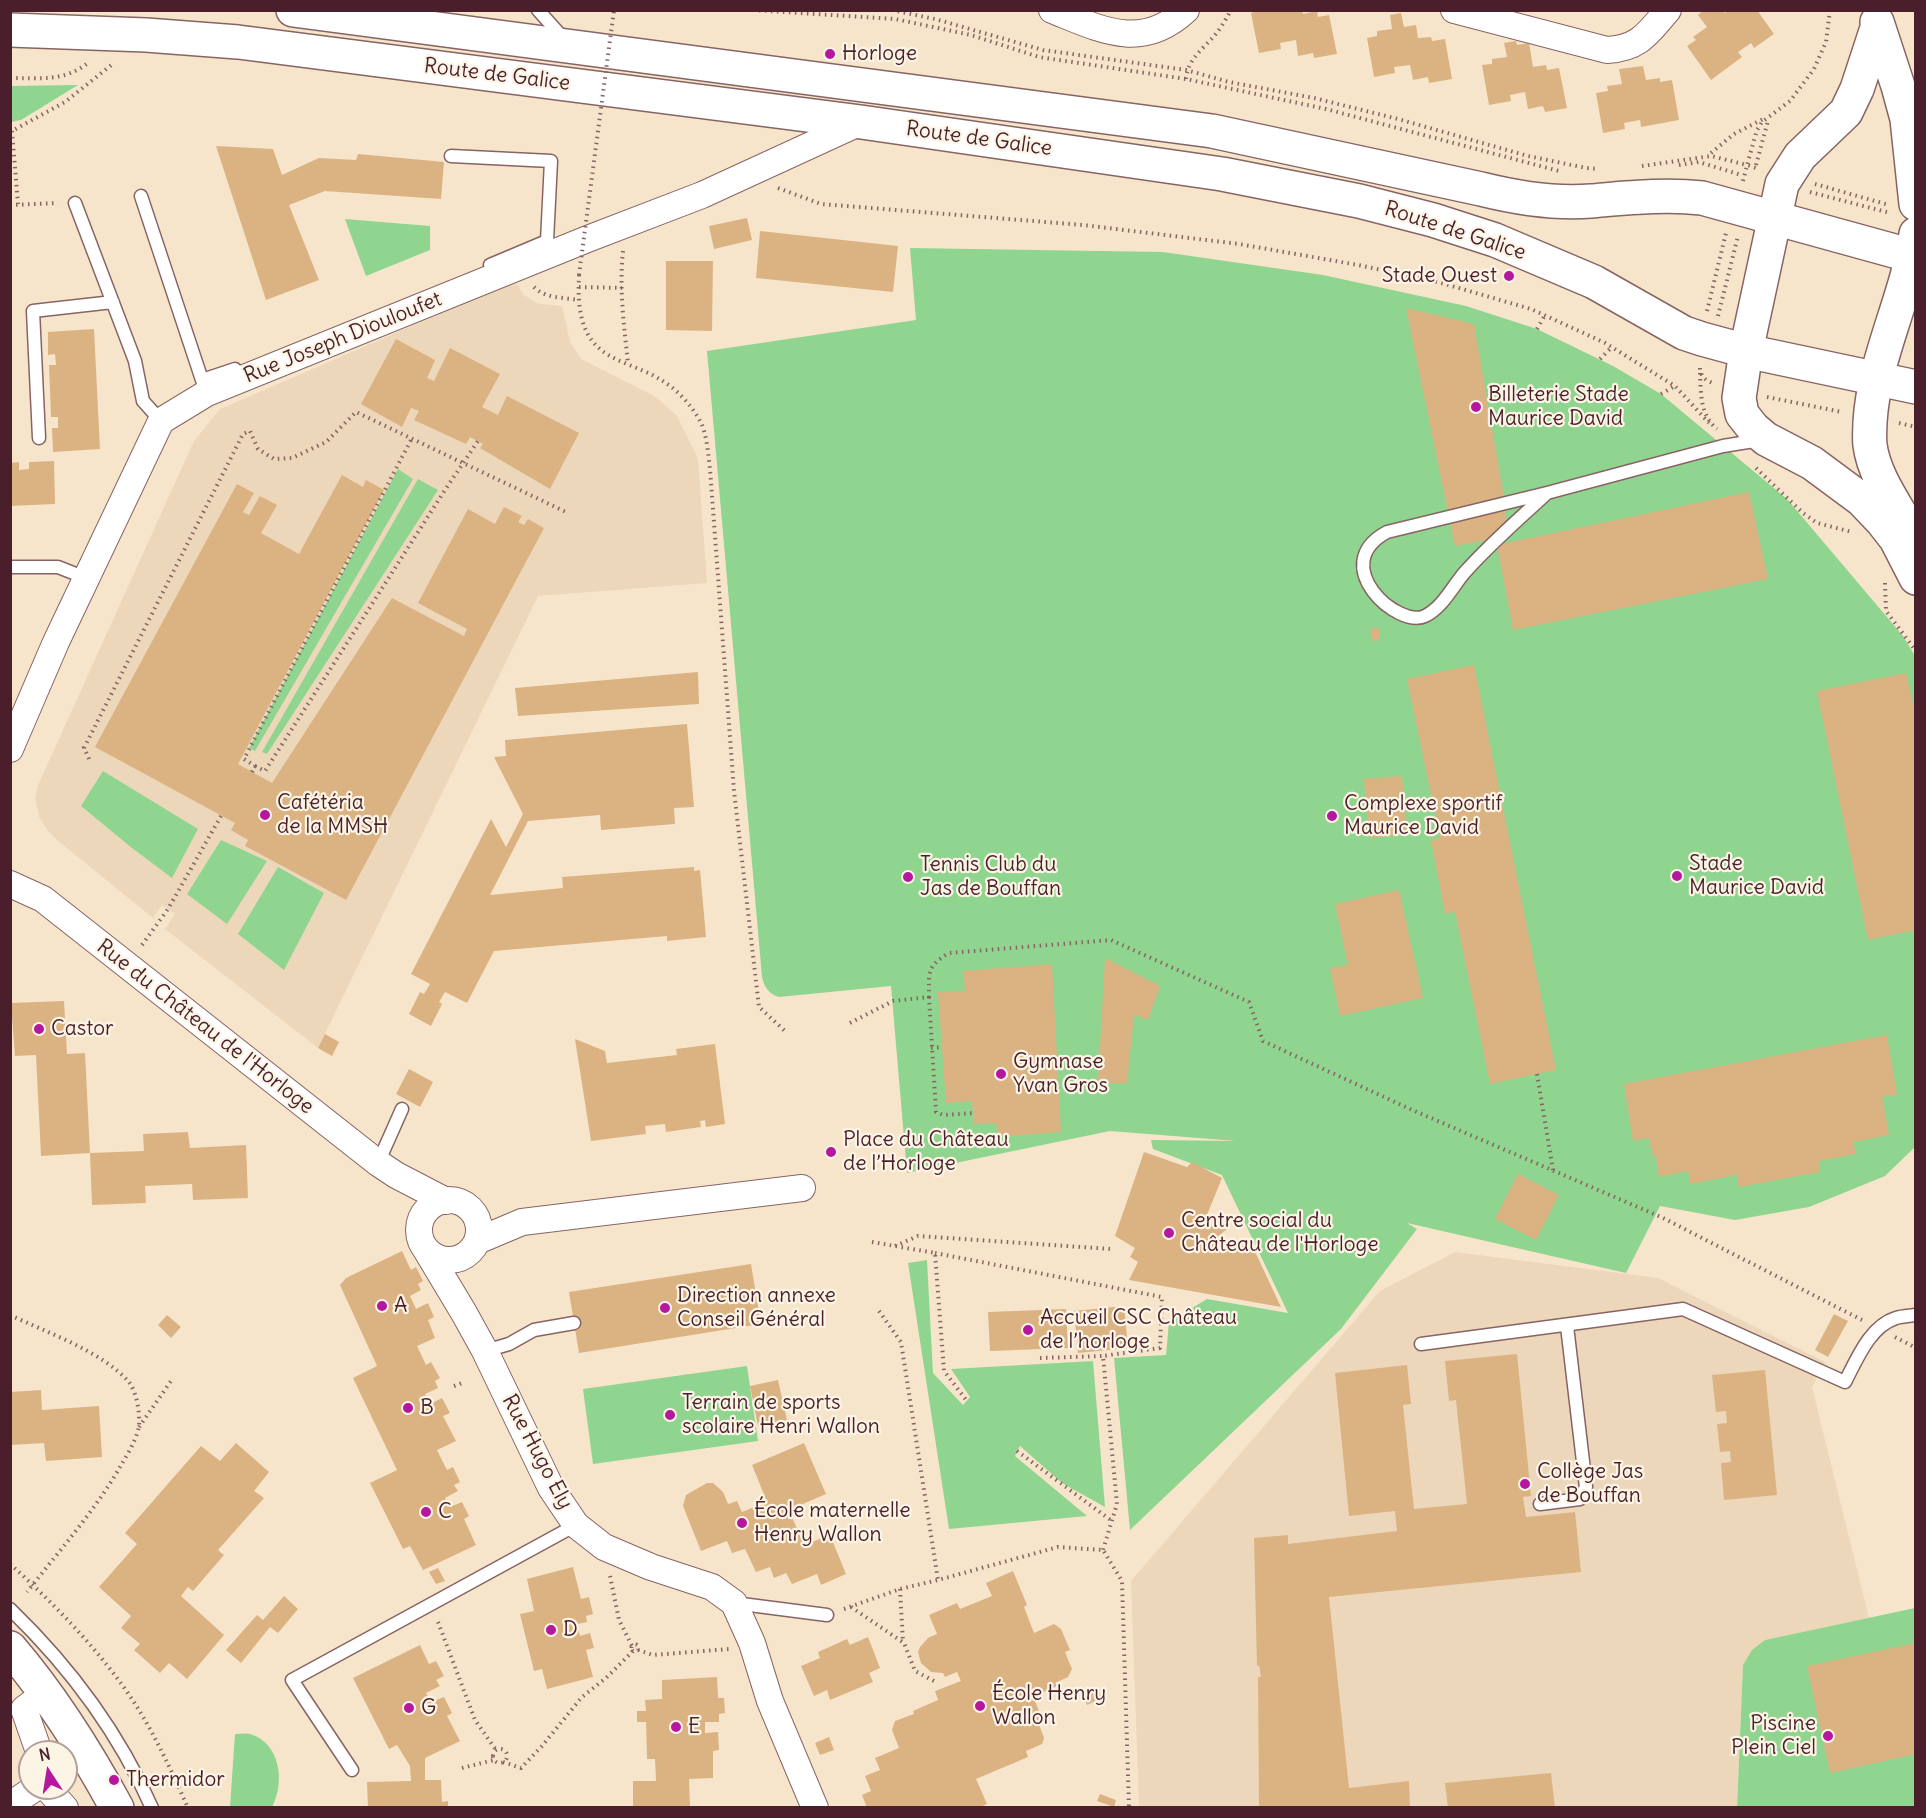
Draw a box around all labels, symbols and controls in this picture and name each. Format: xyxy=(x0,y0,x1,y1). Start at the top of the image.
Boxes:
place label: Horloge xyxy=(842,41,917,67)
marker: Horloge xyxy=(823,47,837,61)
street label: Route de Galice xyxy=(422,54,572,96)
street label: Route de Galice xyxy=(904,116,1054,162)
street label: Route de Galice xyxy=(1381,196,1529,266)
place label: Stade Ouest xyxy=(1382,263,1497,289)
marker: Stade Ouest xyxy=(1502,269,1516,283)
street label: Rue Joseph Diouloufet xyxy=(240,287,446,389)
place label: Billeterie Stade Maurice David xyxy=(1488,382,1629,432)
marker: Billeterie Stade Maurice David xyxy=(1469,400,1483,414)
place label: Cafétéria de la MMSH xyxy=(277,790,388,840)
place label: Complexe sportif Maurice David xyxy=(1344,791,1502,841)
marker: Cafétéria de la MMSH xyxy=(258,808,272,822)
marker: Complexe sportif Maurice David xyxy=(1325,809,1339,823)
place label: Stade Maurice David xyxy=(1689,851,1824,901)
place label: Tennis Club du Jas de Bouffan xyxy=(920,852,1061,902)
marker: Stade Maurice David xyxy=(1670,869,1684,883)
marker: Tennis Club du Jas de Bouffan xyxy=(901,870,915,884)
street label: Rue du Château de l'Horloge xyxy=(91,934,319,1120)
place label: Castor xyxy=(51,1016,114,1042)
marker: Castor xyxy=(32,1022,46,1036)
place label: Gymnase Yvan Gros xyxy=(1013,1049,1108,1099)
marker: Gymnase Yvan Gros xyxy=(994,1067,1008,1081)
place label: Place du Château de l’Horloge xyxy=(843,1127,1009,1177)
marker: Place du Château de l’Horloge xyxy=(824,1145,838,1159)
place label: Centre social du Château de l'Horloge xyxy=(1181,1208,1378,1258)
marker: Centre social du Château de l'Horloge xyxy=(1162,1226,1176,1240)
place label: Direction annexe Conseil Général xyxy=(677,1283,836,1333)
place label: A xyxy=(394,1293,407,1319)
marker: A xyxy=(375,1299,389,1313)
marker: Direction annexe Conseil Général xyxy=(658,1301,672,1315)
place label: Accueil CSC Château de l’horloge xyxy=(1040,1305,1237,1355)
marker: Accueil CSC Château de l’horloge xyxy=(1021,1323,1035,1337)
street label: Rue Hugo Ely xyxy=(496,1390,578,1514)
place label: Terrain de sports scolaire Henri Wallon xyxy=(682,1390,880,1440)
place label: B xyxy=(420,1395,434,1421)
marker: B xyxy=(401,1401,415,1415)
marker: Terrain de sports scolaire Henri Wallon xyxy=(663,1408,677,1422)
place label: Collège Jas de Bouffan xyxy=(1537,1459,1643,1509)
marker: Collège Jas de Bouffan xyxy=(1518,1477,1532,1491)
place label: École maternelle Henry Wallon xyxy=(754,1498,911,1548)
place label: C xyxy=(438,1499,452,1525)
marker: C xyxy=(419,1505,433,1519)
marker: École maternelle Henry Wallon xyxy=(735,1516,749,1530)
place label: D xyxy=(563,1617,578,1643)
marker: D xyxy=(544,1623,558,1637)
place label: École Henry Wallon xyxy=(992,1681,1106,1731)
place label: G xyxy=(421,1695,436,1721)
marker: École Henry Wallon xyxy=(973,1699,987,1713)
marker: G xyxy=(402,1701,416,1715)
place label: Piscine Plein Ciel xyxy=(1731,1711,1816,1761)
place label: E xyxy=(688,1714,700,1740)
marker: E xyxy=(669,1720,683,1734)
marker: Piscine Plein Ciel xyxy=(1821,1729,1835,1743)
north arrow xyxy=(18,1740,78,1800)
text: N xyxy=(37,1743,52,1765)
place label: Thermidor xyxy=(126,1767,225,1793)
marker: Thermidor xyxy=(107,1773,121,1787)

